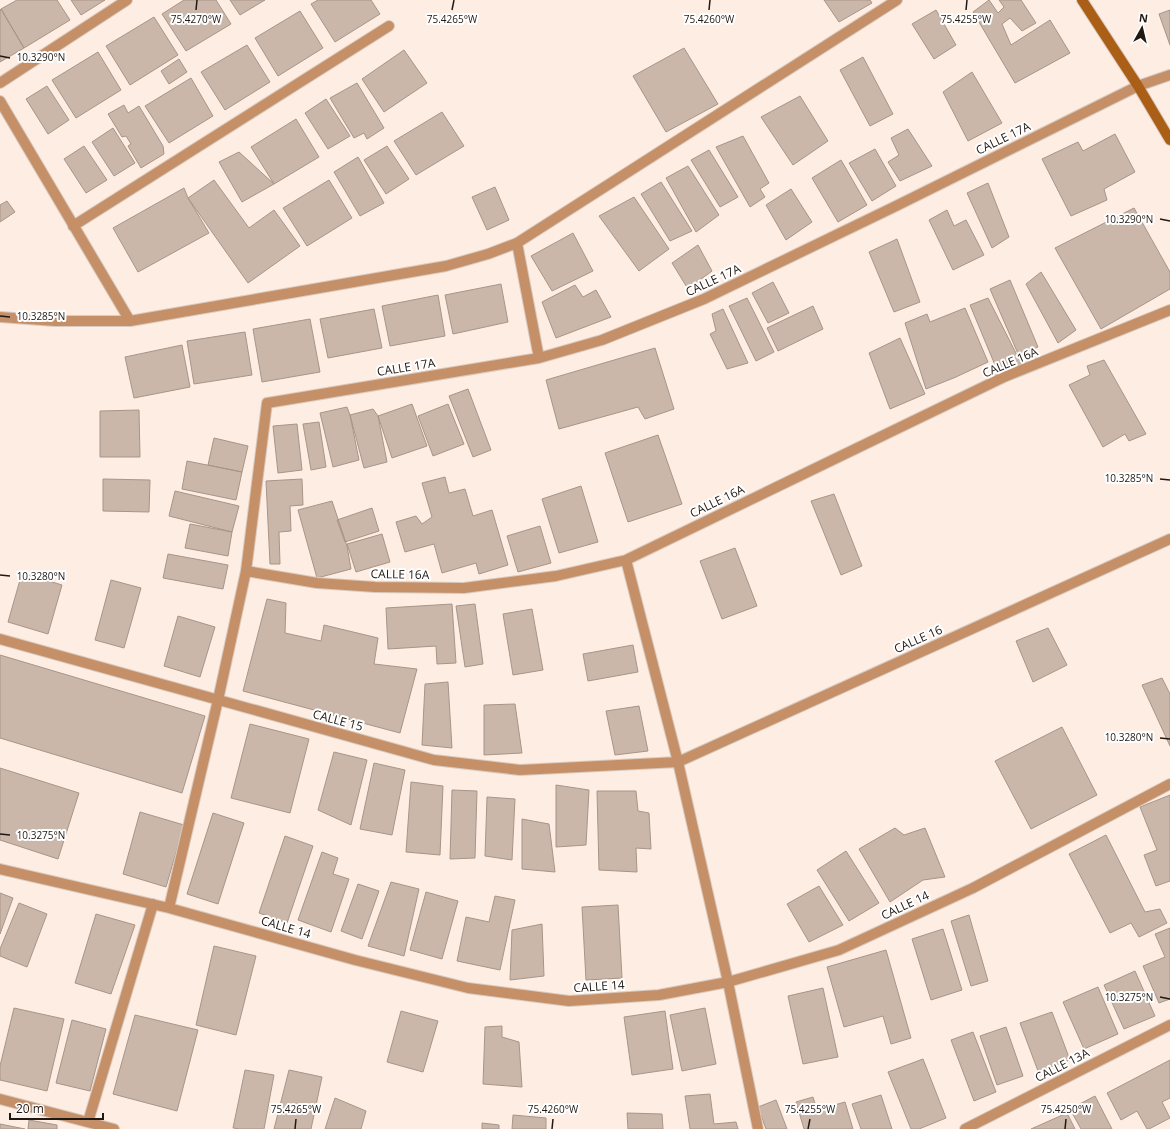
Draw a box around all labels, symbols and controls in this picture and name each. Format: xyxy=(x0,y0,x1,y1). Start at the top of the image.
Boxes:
north arrow xyxy=(1122,8,1162,48)
text: N xyxy=(1138,10,1149,26)
text: 75.4270°W xyxy=(171,12,222,26)
text: 75.4265°W xyxy=(427,12,478,26)
text: 75.4260°W xyxy=(684,12,735,26)
text: 75.4255°W xyxy=(941,12,992,26)
text: 10.3290°N xyxy=(17,50,65,64)
street label: CALLE 17A xyxy=(973,117,1034,159)
text: 10.3290°N xyxy=(1105,212,1153,226)
street label: CALLE 17A xyxy=(683,260,744,300)
text: 10.3285°N xyxy=(17,309,65,323)
street label: CALLE 16A xyxy=(980,343,1041,381)
street label: CALLE 17A xyxy=(376,354,437,380)
text: 10.3285°N xyxy=(1105,471,1153,485)
street label: CALLE 16A xyxy=(687,480,748,522)
street label: CALLE 16A xyxy=(370,565,430,583)
text: 10.3280°N xyxy=(17,569,65,583)
street label: CALLE 16 xyxy=(891,621,945,657)
street label: CALLE 15 xyxy=(311,705,365,735)
text: 10.3280°N xyxy=(1105,730,1153,744)
text: 10.3275°N xyxy=(17,828,65,842)
street label: CALLE 14 xyxy=(878,886,932,924)
street label: CALLE 14 xyxy=(259,912,313,942)
street label: CALLE 14 xyxy=(573,976,625,996)
text: 10.3275°N xyxy=(1105,990,1153,1004)
street label: CALLE 13A xyxy=(1032,1044,1092,1086)
scale bar xyxy=(10,1095,103,1121)
text: 20 m xyxy=(16,1100,44,1117)
text: 75.4265°W xyxy=(271,1102,322,1116)
text: 75.4260°W xyxy=(528,1102,579,1116)
text: 75.4255°W xyxy=(785,1102,836,1116)
text: 75.4250°W xyxy=(1041,1102,1092,1116)

